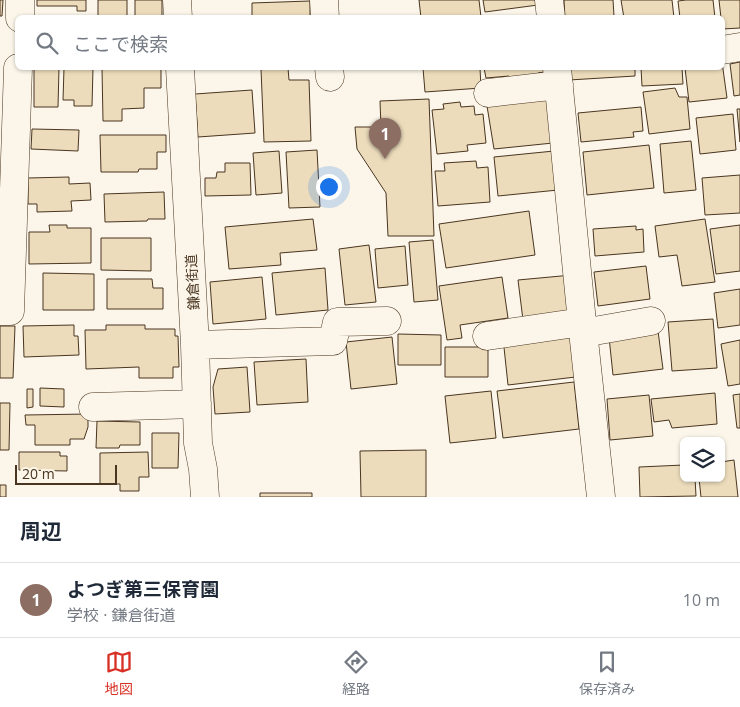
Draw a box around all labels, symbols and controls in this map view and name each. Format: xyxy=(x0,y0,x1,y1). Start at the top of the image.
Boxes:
search box xyxy=(15,15,725,70)
icon: search xyxy=(33,29,61,57)
text: ここで検索 xyxy=(73,31,168,57)
pin: 1 xyxy=(369,118,401,159)
your location xyxy=(316,174,342,200)
street label: 鎌倉街道 xyxy=(181,254,203,310)
map controls xyxy=(680,437,725,482)
button: layers xyxy=(680,437,725,482)
scale bar xyxy=(15,462,118,485)
text: 20 m xyxy=(22,464,55,483)
text: 周辺 xyxy=(20,517,62,545)
text: よつぎ第三保育園 xyxy=(67,576,219,602)
text: 1 xyxy=(31,589,41,611)
text: 10 m xyxy=(683,589,720,611)
text: 学校 · 鎌倉街道 xyxy=(67,604,176,626)
tab: 地図 xyxy=(105,648,133,698)
tab: 経路 xyxy=(342,648,370,698)
tab: 保存済み xyxy=(579,648,635,698)

